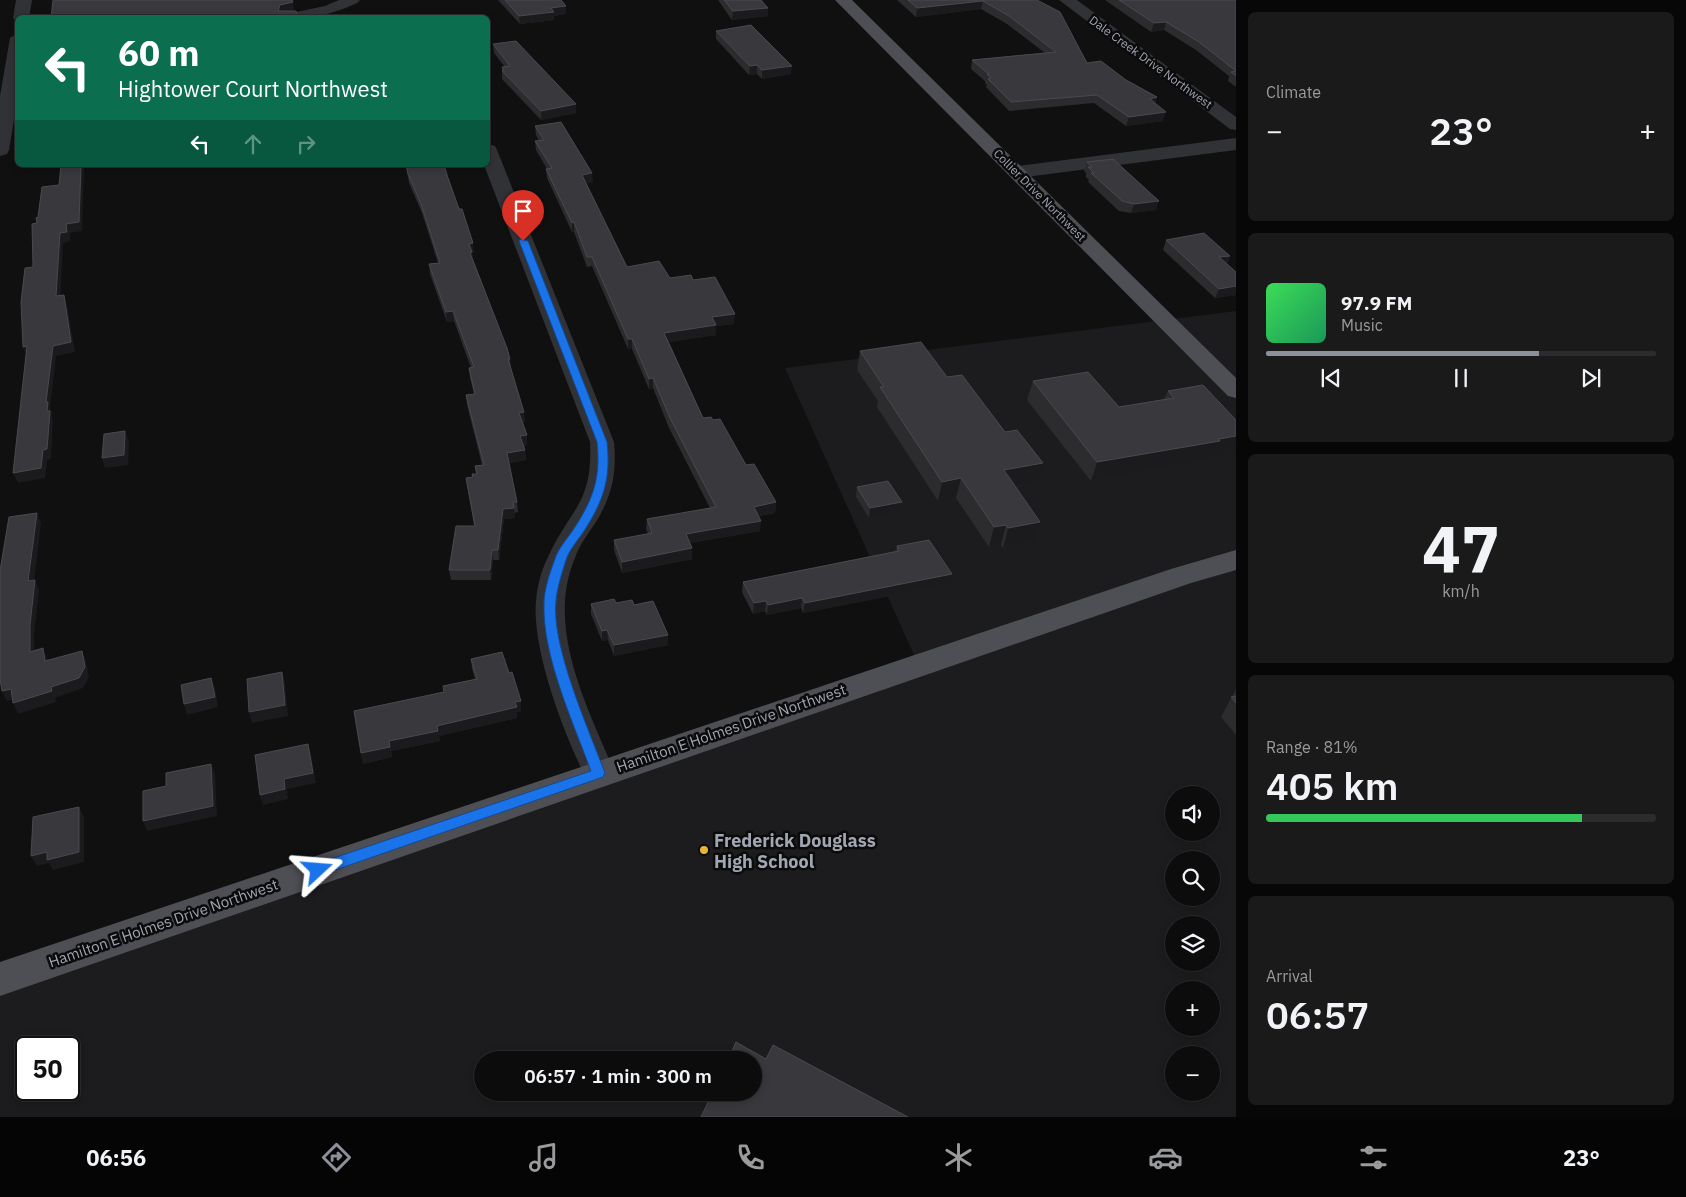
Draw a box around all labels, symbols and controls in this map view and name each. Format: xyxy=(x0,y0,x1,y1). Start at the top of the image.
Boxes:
street label: Dale Creek Drive Northwest xyxy=(1087,12,1215,112)
text: 60 m xyxy=(118,30,200,76)
icon: left xyxy=(35,35,100,100)
text: Hightower Court Northwest xyxy=(118,74,388,103)
text: Climate xyxy=(1266,82,1321,102)
text: 23° xyxy=(1429,106,1493,155)
text: − xyxy=(1266,112,1283,149)
text: + xyxy=(1639,112,1656,149)
icon: left xyxy=(186,130,214,158)
icon: ahead xyxy=(239,130,267,158)
icon: right xyxy=(292,130,320,158)
street label: Collier Drive Northwest xyxy=(991,146,1089,244)
pin xyxy=(502,190,544,241)
icon: arrive xyxy=(509,197,537,225)
text: 97.9 FM xyxy=(1341,291,1412,315)
text: Music xyxy=(1341,315,1383,335)
icon: previous xyxy=(1317,364,1345,392)
icon: pause xyxy=(1447,364,1475,392)
icon: next xyxy=(1577,364,1605,392)
text: 47 xyxy=(1422,506,1500,591)
text: km/h xyxy=(1442,581,1480,601)
street label: Hamilton E Holmes Drive Northwest xyxy=(614,680,848,776)
text: Range · 81% xyxy=(1266,737,1358,757)
text: 405 km xyxy=(1266,761,1398,810)
map controls xyxy=(1165,786,1220,1101)
button: sound xyxy=(1165,786,1220,841)
place label: Frederick Douglass High School xyxy=(714,829,876,873)
position arrow xyxy=(291,843,343,895)
marker: Frederick Douglass High School xyxy=(698,844,710,856)
button: search xyxy=(1165,851,1220,906)
street label: Hamilton E Holmes Drive Northwest xyxy=(46,875,280,971)
button: layers xyxy=(1165,916,1220,971)
text: Arrival xyxy=(1266,966,1313,986)
button: + xyxy=(1165,981,1220,1036)
text: 06:57 xyxy=(1266,990,1369,1039)
speed limit sign: 50 xyxy=(15,1036,80,1101)
button: − xyxy=(1165,1046,1220,1101)
text: 06:57 · 1 min · 300 m xyxy=(524,1064,712,1088)
icon: directions xyxy=(319,1140,354,1175)
icon: music xyxy=(526,1140,561,1175)
icon: phone xyxy=(733,1140,768,1175)
icon: climate xyxy=(941,1140,976,1175)
icon: car xyxy=(1148,1140,1183,1175)
icon: filters xyxy=(1356,1140,1391,1175)
text: 06:56 xyxy=(86,1143,146,1172)
text: 23° xyxy=(1563,1143,1600,1172)

